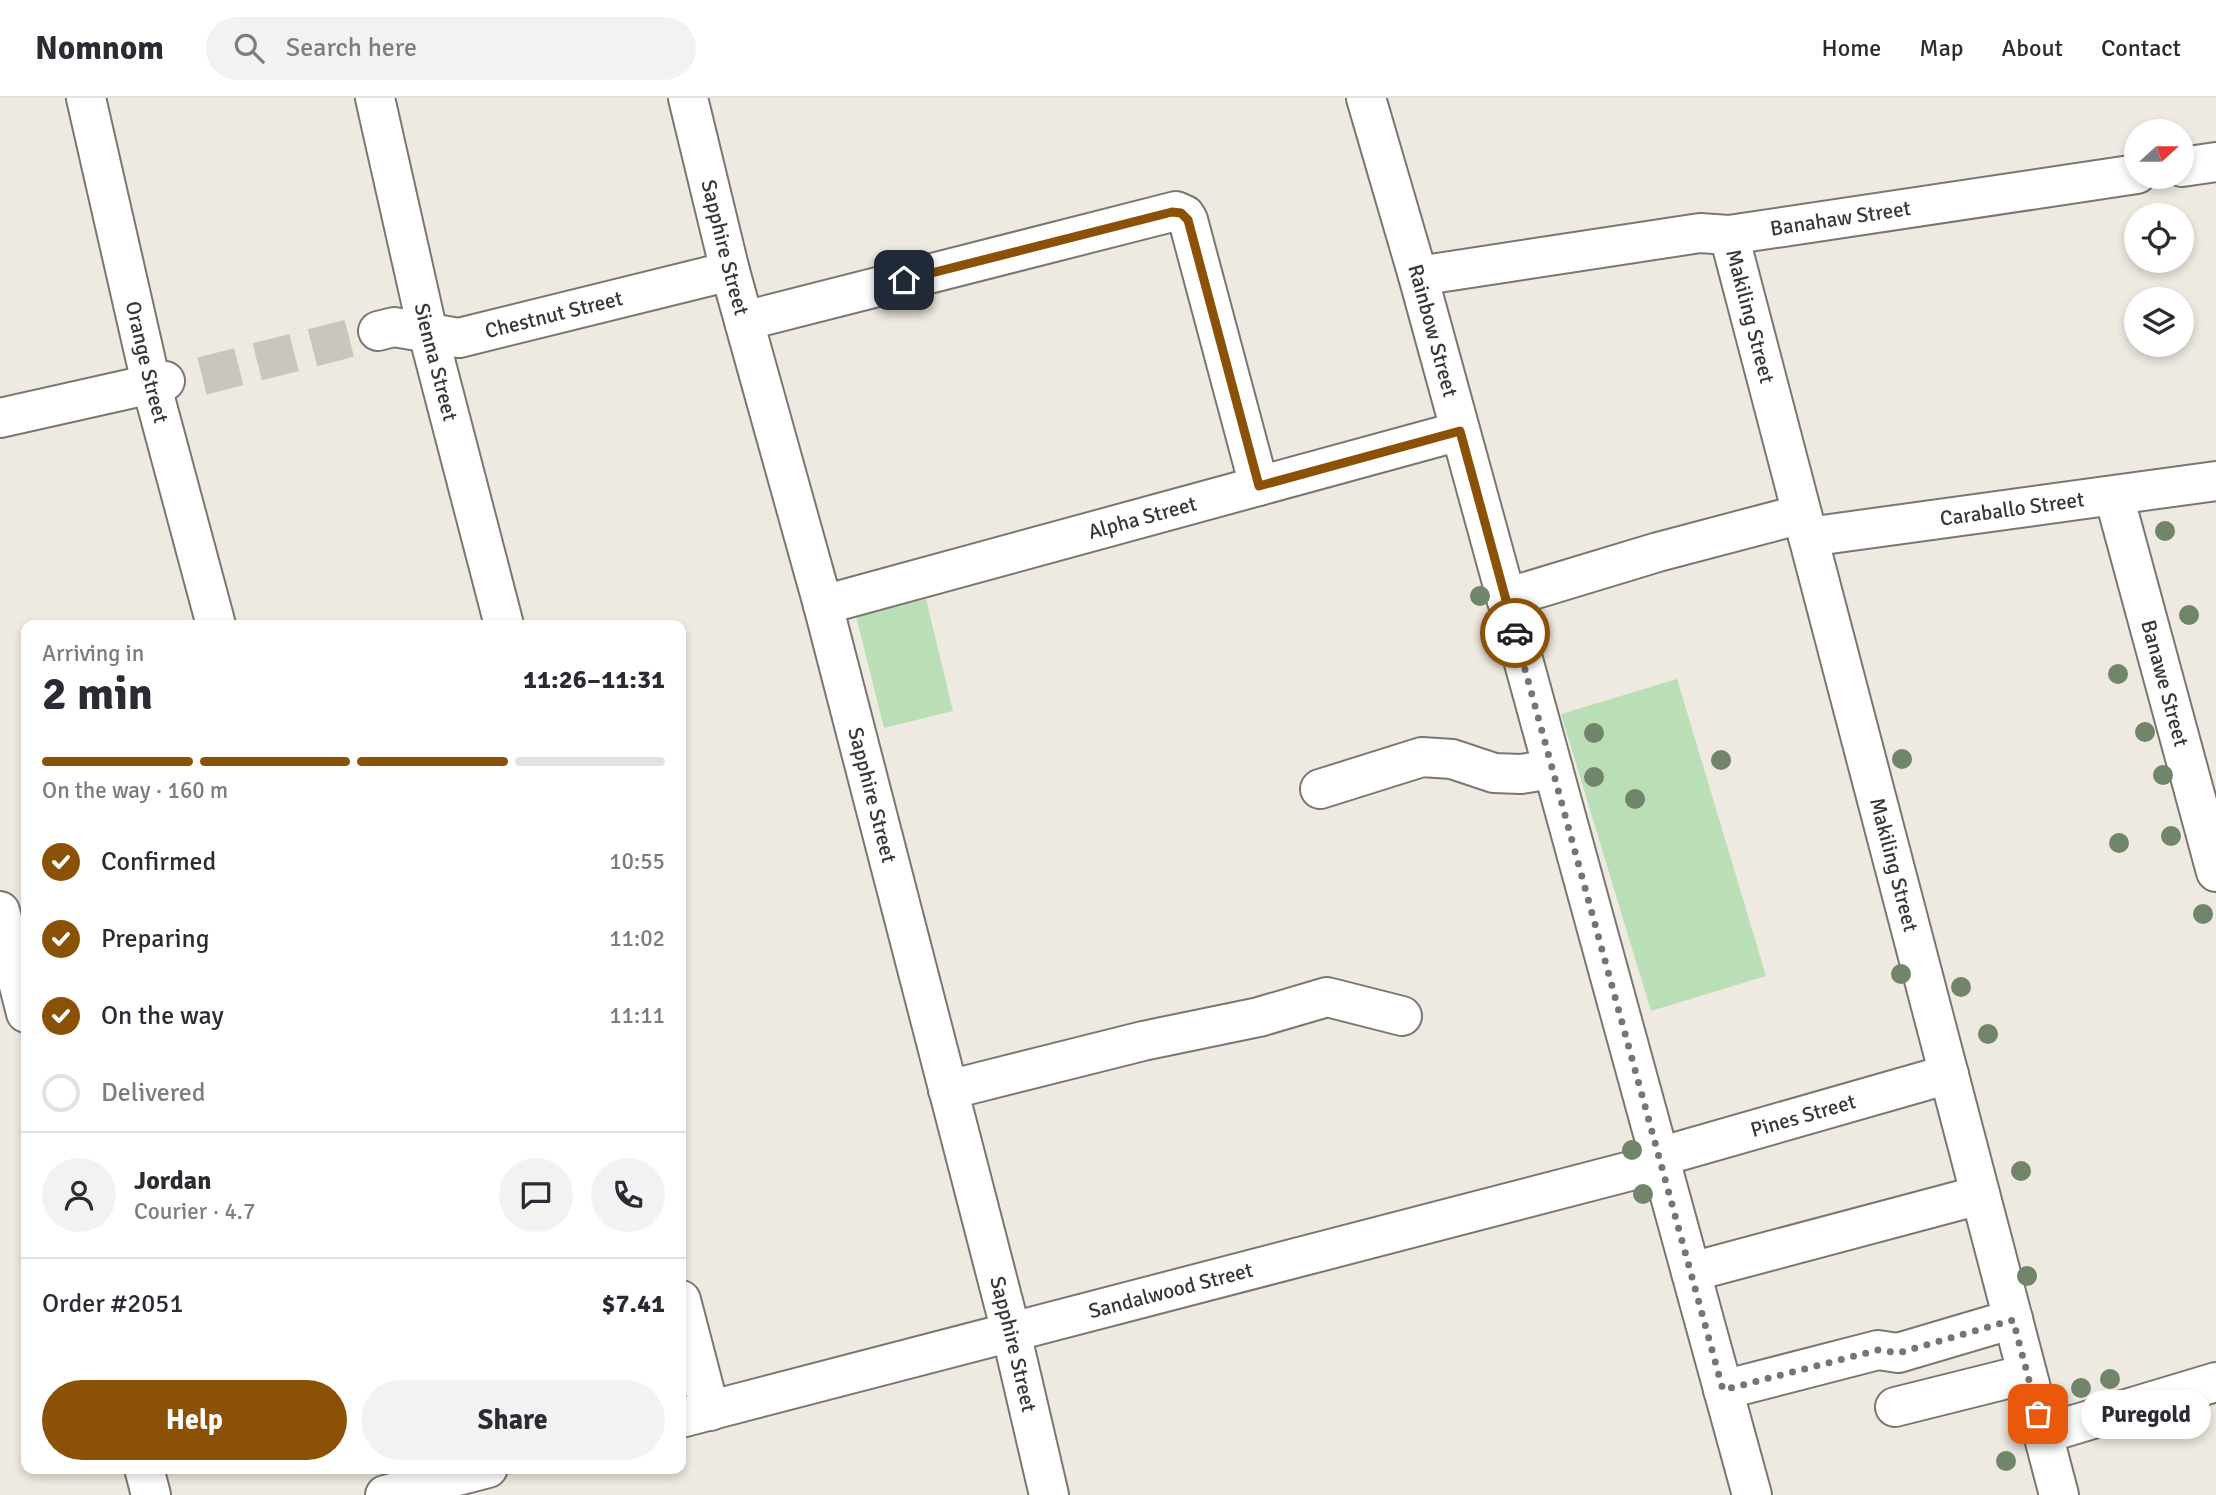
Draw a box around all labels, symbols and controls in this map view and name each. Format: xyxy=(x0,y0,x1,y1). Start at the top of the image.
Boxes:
search box xyxy=(206,17,696,80)
text: Nomnom xyxy=(35,28,164,69)
icon: search xyxy=(230,29,268,67)
text: Search here xyxy=(286,32,417,64)
text: Home xyxy=(1821,33,1881,63)
text: Map xyxy=(1919,33,1964,63)
text: About xyxy=(2002,33,2063,63)
text: Contact xyxy=(2101,33,2181,63)
north arrow xyxy=(2124,119,2194,189)
map controls xyxy=(2124,119,2194,357)
street label: Sapphire Street xyxy=(695,177,755,318)
street label: Banahaw Street xyxy=(1768,195,1913,242)
button: locate xyxy=(2124,203,2194,273)
street label: Makiling Street xyxy=(1720,246,1780,386)
pin xyxy=(874,250,934,310)
icon: home xyxy=(885,261,923,299)
street label: Rainbow Street xyxy=(1402,261,1464,400)
street label: Chestnut Street xyxy=(482,285,625,344)
button: layers xyxy=(2124,287,2194,357)
street label: Orange Street xyxy=(120,299,174,426)
street label: Sienna Street xyxy=(409,301,463,424)
street label: Caraballo Street xyxy=(1938,486,2086,532)
street label: Alpha Street xyxy=(1085,491,1199,545)
courier xyxy=(1480,598,1550,668)
icon: car xyxy=(1496,614,1534,652)
street label: Banawe Street xyxy=(2135,617,2194,749)
text: Arriving in xyxy=(42,639,144,668)
text: 11:26–11:31 xyxy=(523,664,665,696)
text: 2 min xyxy=(42,666,153,722)
street label: Sapphire Street xyxy=(842,724,902,866)
text: On the way · 160 m xyxy=(42,776,228,805)
street label: Makiling Street xyxy=(1864,795,1924,935)
icon: check xyxy=(42,843,80,881)
text: Confirmed xyxy=(101,846,216,878)
text: 10:55 xyxy=(609,847,665,876)
icon: check xyxy=(42,920,80,958)
text: Preparing xyxy=(101,923,209,955)
text: 11:02 xyxy=(609,924,665,953)
icon: check xyxy=(42,997,80,1035)
text: On the way xyxy=(101,1000,224,1032)
text: 11:11 xyxy=(609,1001,665,1030)
text: Delivered xyxy=(101,1077,206,1109)
street label: Pines Street xyxy=(1748,1088,1859,1143)
button: person xyxy=(42,1158,116,1232)
button: chat xyxy=(499,1158,573,1232)
button: phone xyxy=(591,1158,665,1232)
text: Jordan xyxy=(134,1165,211,1197)
text: Courier · 4.7 xyxy=(134,1197,255,1226)
street label: Sandalwood Street xyxy=(1086,1257,1256,1324)
street label: Sapphire Street xyxy=(984,1273,1042,1415)
text: Order #2051 xyxy=(42,1288,183,1320)
text: $7.41 xyxy=(601,1288,665,1320)
button: Help xyxy=(42,1380,347,1460)
button: Share xyxy=(361,1380,665,1460)
pin xyxy=(2008,1384,2068,1444)
callout: Puregold xyxy=(2080,1390,2210,1438)
icon: bag xyxy=(2019,1395,2057,1433)
text: Puregold xyxy=(2101,1400,2191,1429)

